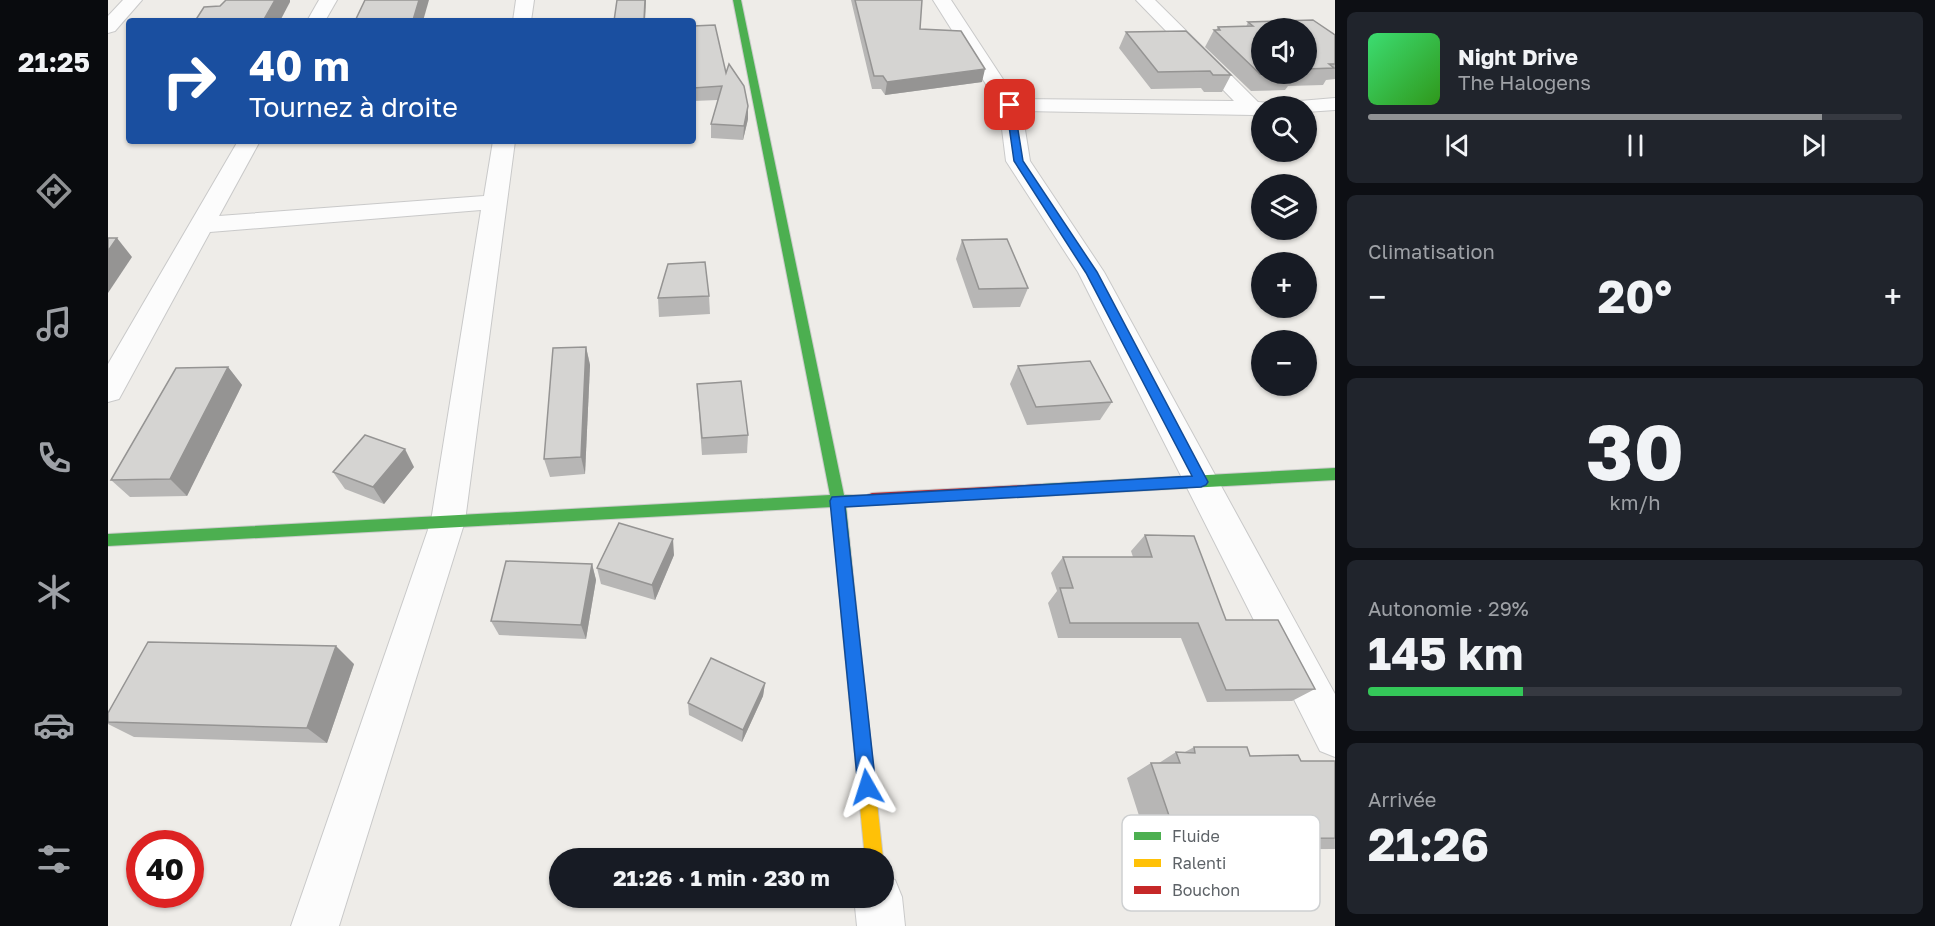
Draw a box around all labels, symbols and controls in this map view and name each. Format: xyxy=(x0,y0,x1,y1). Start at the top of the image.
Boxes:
map controls xyxy=(1251,18,1317,396)
button: sound xyxy=(1251,18,1317,84)
text: 40 m xyxy=(249,40,350,90)
icon: right xyxy=(150,42,228,120)
text: Night Drive xyxy=(1458,43,1578,70)
text: 21:25 xyxy=(18,46,90,78)
text: The Halogens xyxy=(1458,70,1591,94)
pin xyxy=(984,79,1035,130)
icon: arrive xyxy=(993,88,1026,121)
text: Tournez à droite xyxy=(249,91,458,123)
button: search xyxy=(1251,96,1317,162)
icon: previous xyxy=(1441,129,1474,162)
icon: pause xyxy=(1619,129,1652,162)
icon: next xyxy=(1797,129,1830,162)
icon: directions xyxy=(33,170,75,212)
button: layers xyxy=(1251,174,1317,240)
text: Climatisation xyxy=(1368,239,1495,263)
button: + xyxy=(1251,252,1317,318)
text: 20° xyxy=(1598,269,1672,323)
text: − xyxy=(1368,277,1386,316)
text: + xyxy=(1884,277,1902,316)
icon: music xyxy=(33,303,75,345)
button: − xyxy=(1251,330,1317,396)
text: 30 xyxy=(1586,404,1684,497)
icon: phone xyxy=(33,437,75,479)
text: km/h xyxy=(1610,490,1660,514)
icon: climate xyxy=(33,571,75,613)
text: Autonomie · 29% xyxy=(1368,596,1529,620)
text: 145 km xyxy=(1368,626,1523,680)
icon: car xyxy=(33,704,75,746)
position arrow xyxy=(835,755,899,819)
text: Arrivée xyxy=(1368,787,1436,811)
legend xyxy=(1122,815,1320,911)
text: 21:26 xyxy=(1368,817,1489,871)
text: Fluide xyxy=(1172,826,1220,846)
speed limit sign: 40 xyxy=(126,830,204,908)
icon: filters xyxy=(33,838,75,880)
text: Ralenti xyxy=(1172,853,1226,873)
text: 21:26 · 1 min · 230 m xyxy=(613,864,830,891)
text: Bouchon xyxy=(1172,880,1240,900)

